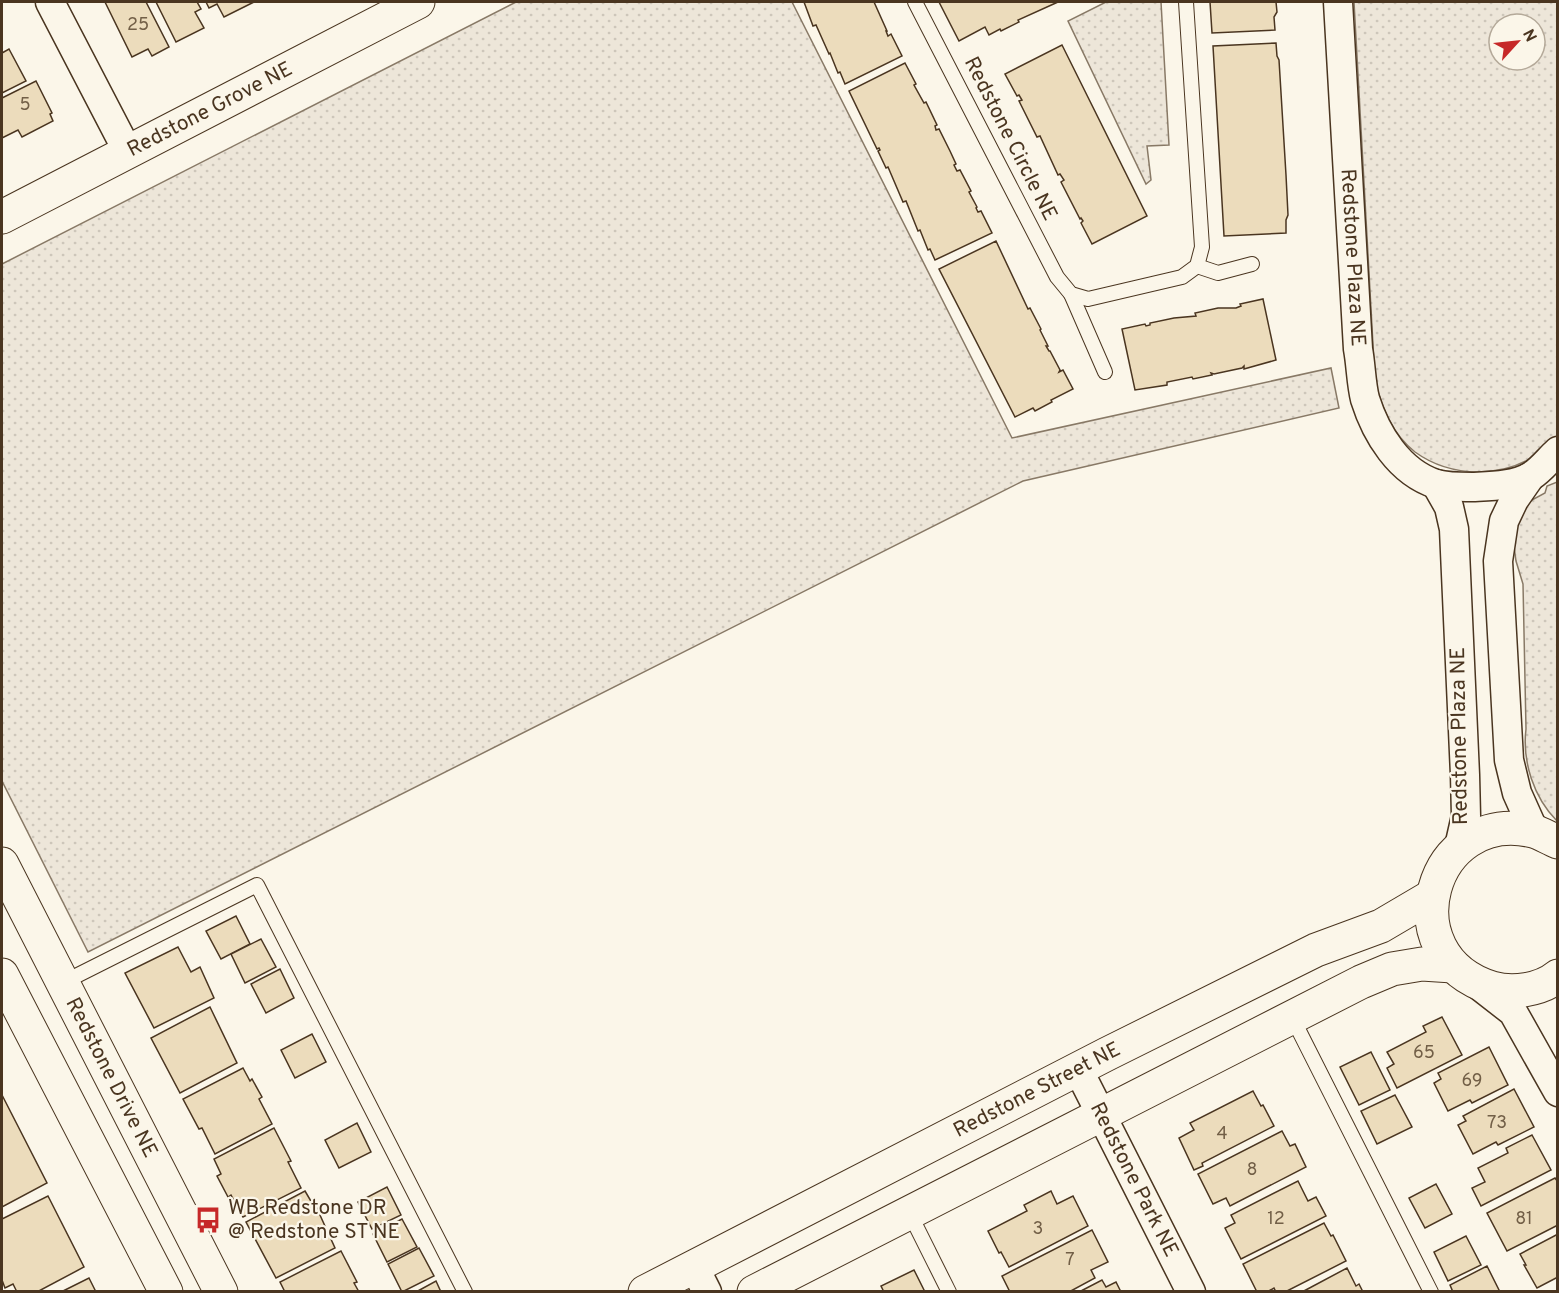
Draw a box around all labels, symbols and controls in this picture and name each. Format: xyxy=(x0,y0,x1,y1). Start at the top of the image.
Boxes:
north arrow xyxy=(1487,12,1547,72)
house number: 25 xyxy=(127,14,149,37)
text: N xyxy=(1517,26,1540,46)
street label: Redstone Circle NE xyxy=(957,52,1063,226)
street label: Redstone Grove NE xyxy=(123,56,297,163)
house number: 5 xyxy=(19,94,31,117)
street label: Redstone Plaza NE xyxy=(1334,168,1371,347)
street label: Redstone Plaza NE xyxy=(1445,647,1475,825)
street label: Redstone Drive NE xyxy=(59,993,164,1162)
street label: Redstone Street NE xyxy=(949,1036,1125,1144)
house number: 65 xyxy=(1413,1042,1435,1065)
house number: 69 xyxy=(1462,1070,1482,1093)
street label: Redstone Park NE xyxy=(1084,1098,1185,1262)
house number: 73 xyxy=(1487,1112,1507,1135)
house number: 4 xyxy=(1216,1123,1228,1146)
house number: 8 xyxy=(1247,1159,1258,1182)
place label: WB Redstone DR @ Redstone ST NE xyxy=(228,1195,400,1246)
bus stop icon: WB Redstone DR @ Redstone ST NE xyxy=(193,1205,223,1235)
house number: 12 xyxy=(1267,1208,1285,1231)
house number: 81 xyxy=(1515,1208,1533,1231)
house number: 3 xyxy=(1033,1218,1043,1241)
house number: 7 xyxy=(1065,1249,1075,1272)

